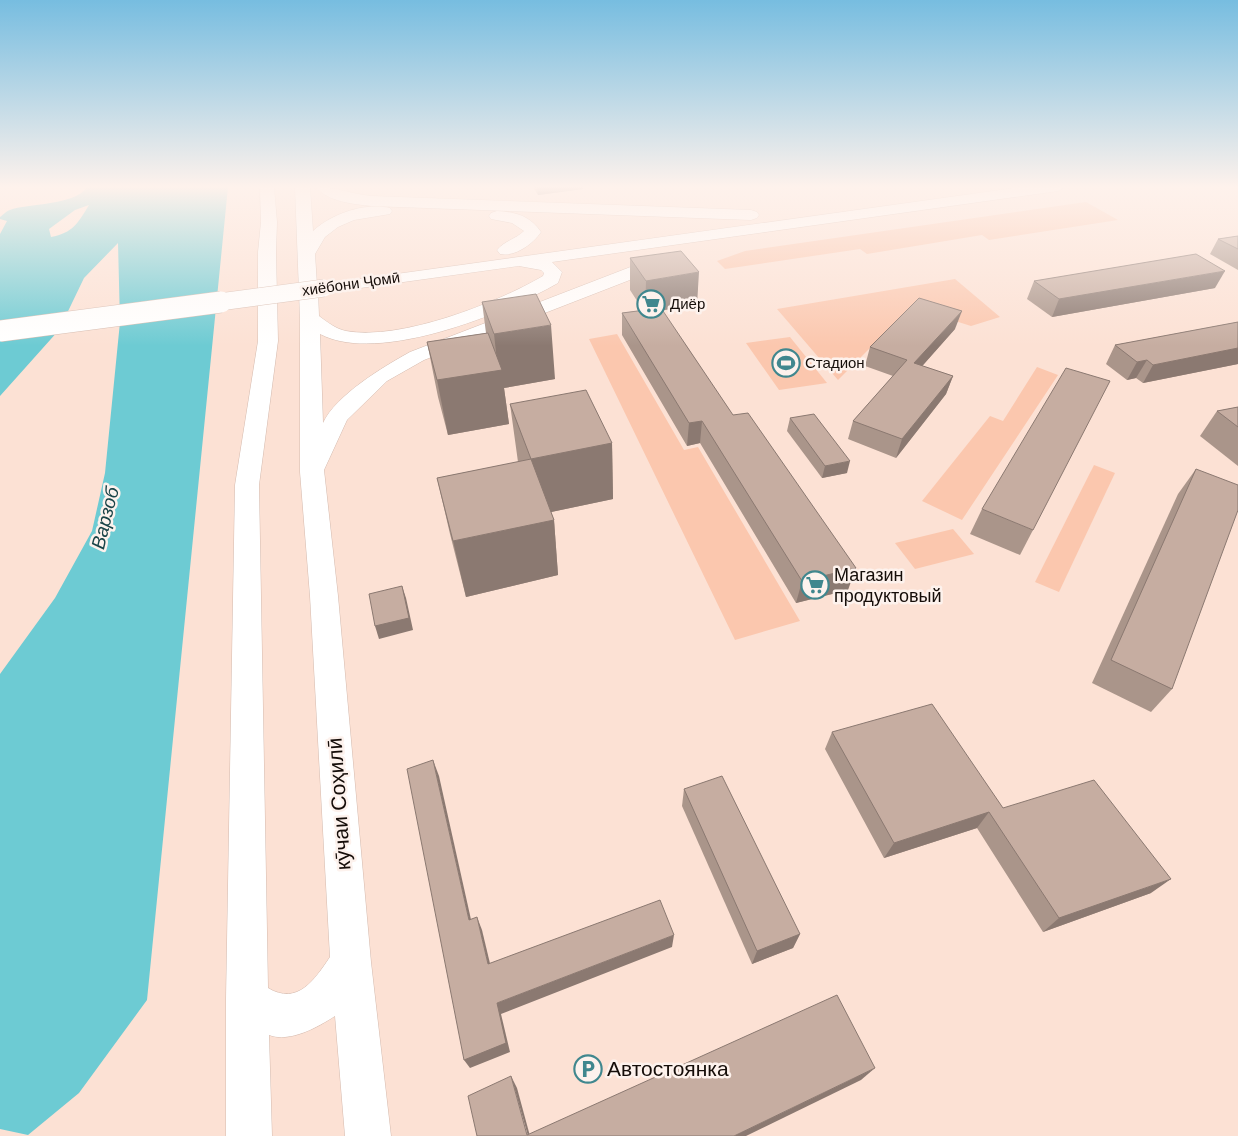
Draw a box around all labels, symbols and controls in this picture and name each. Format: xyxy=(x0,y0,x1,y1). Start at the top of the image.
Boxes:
street label: хиёбони Ҷомӣ xyxy=(301,267,401,301)
supermarket icon: Диёр xyxy=(636,289,666,319)
place label: Диёр xyxy=(670,294,705,314)
sports icon: Стадион xyxy=(771,348,801,378)
place label: Стадион xyxy=(805,353,865,373)
water label: Варзоб xyxy=(85,483,125,552)
place label: Магазин продуктовый xyxy=(834,563,942,608)
supermarket icon: Магазин продуктовый xyxy=(800,570,830,600)
street label: кӯчаи Соҳилӣ xyxy=(320,737,358,871)
parking icon: Автостоянка xyxy=(573,1054,603,1084)
place label: Автостоянка xyxy=(607,1055,729,1083)

